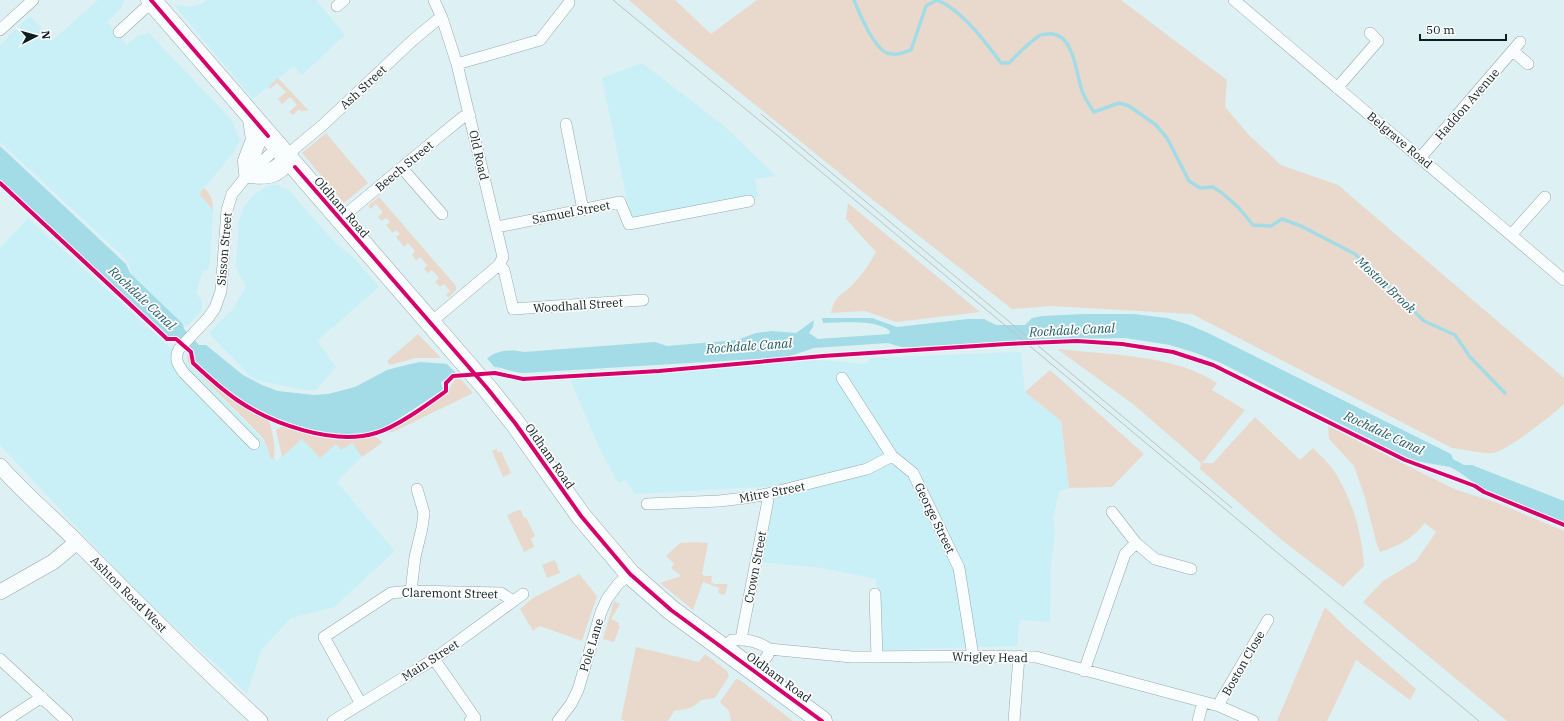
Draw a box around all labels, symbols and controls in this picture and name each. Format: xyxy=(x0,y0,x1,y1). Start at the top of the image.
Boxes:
north arrow xyxy=(16,16,56,56)
scale bar xyxy=(1420,16,1506,42)
text: 50 m xyxy=(1426,22,1455,37)
text: N xyxy=(39,30,53,40)
street label: Ash Street xyxy=(337,62,389,112)
street label: Haddon Avenue xyxy=(1432,65,1502,143)
street label: Belgrave Road xyxy=(1364,108,1436,172)
street label: Old Road xyxy=(466,129,492,181)
street label: Beech Street xyxy=(372,137,436,195)
street label: Oldham Road xyxy=(311,173,373,241)
street label: Samuel Street xyxy=(531,197,611,227)
street label: Sisson Street xyxy=(213,212,235,286)
water label: Moston Brook xyxy=(1352,252,1420,317)
water label: Rochdale Canal xyxy=(104,262,180,334)
street label: Woodhall Street xyxy=(533,294,623,316)
water label: Rochdale Canal xyxy=(1028,319,1116,341)
water label: Rochdale Canal xyxy=(704,334,793,358)
water label: Rochdale Canal xyxy=(1340,407,1427,459)
street label: Oldham Road xyxy=(522,420,578,492)
street label: Mitre Street xyxy=(738,478,806,506)
street label: George Street xyxy=(911,480,959,556)
street label: Crown Street xyxy=(741,530,769,604)
street label: Ashton Road West xyxy=(88,553,170,635)
street label: Claremont Street xyxy=(402,585,498,601)
street label: Pole Lane xyxy=(576,617,606,673)
street label: Boston Close xyxy=(1218,628,1268,698)
street label: Main Street xyxy=(399,636,461,684)
street label: Oldham Road xyxy=(744,648,814,706)
street label: Wrigley Head xyxy=(952,649,1028,665)

